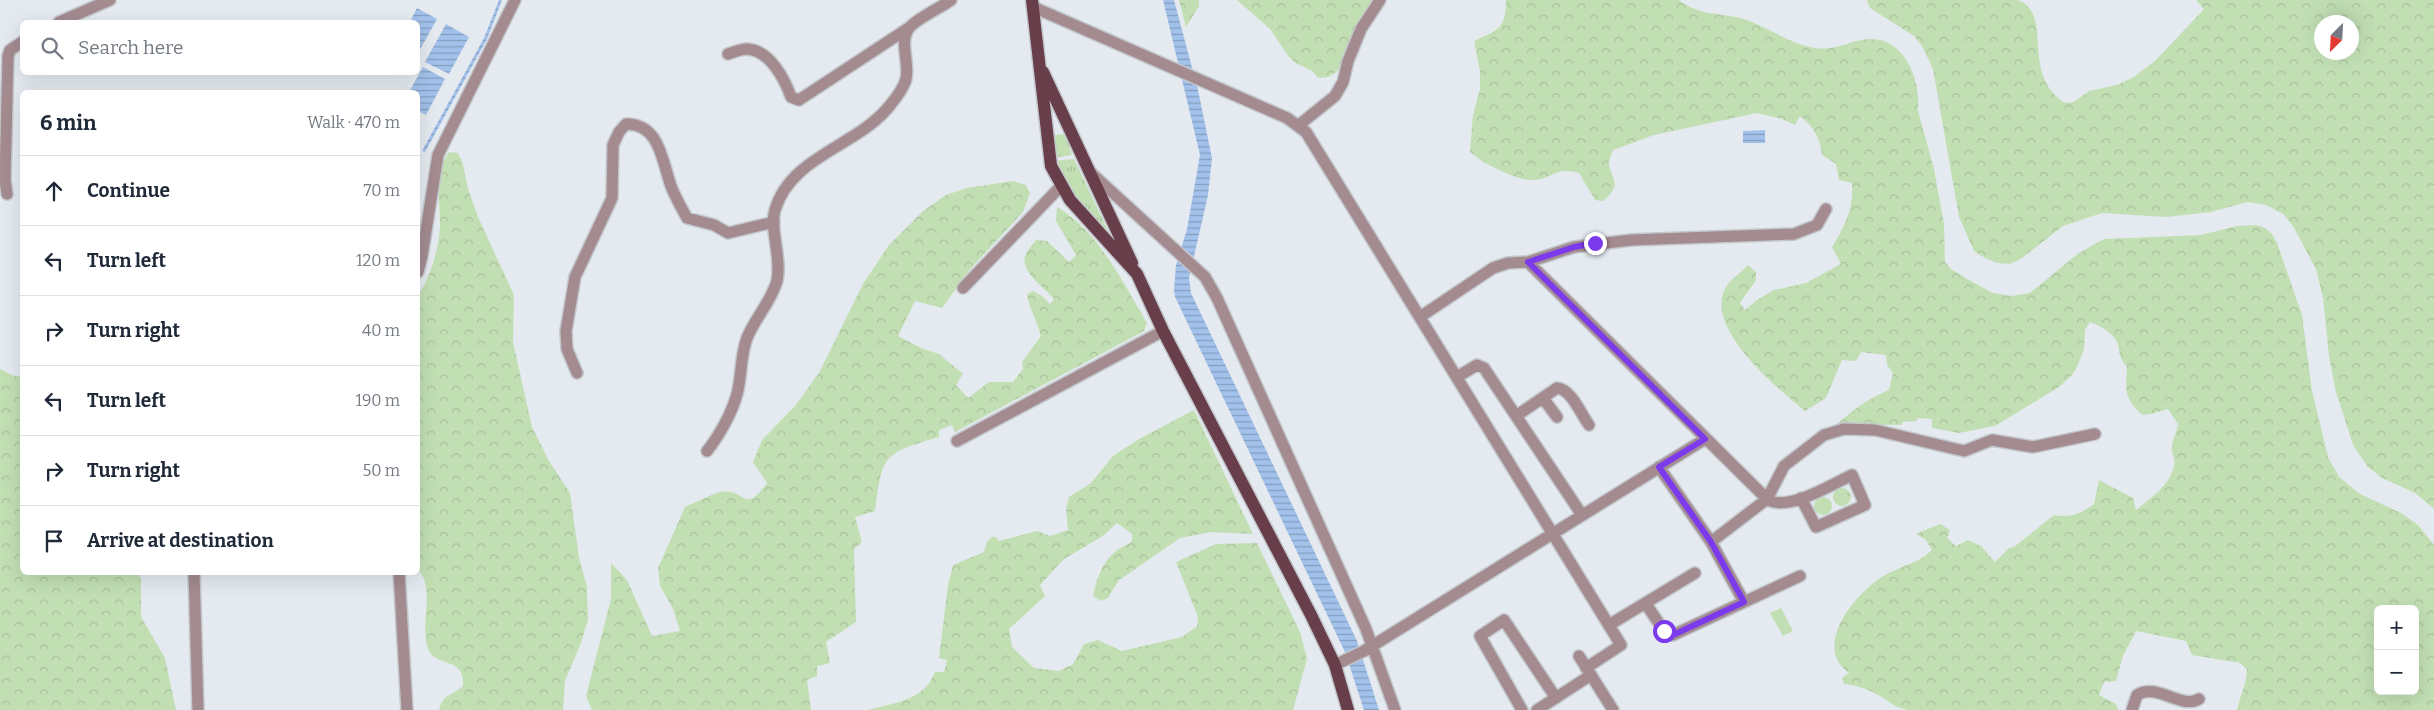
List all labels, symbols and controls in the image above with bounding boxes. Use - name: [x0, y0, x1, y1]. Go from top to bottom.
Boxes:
- north arrow: [2314, 15, 2359, 60]
- search box: [20, 20, 420, 75]
- icon: search: [38, 34, 66, 62]
- text: Search here: [78, 36, 183, 59]
- text: 6 min: [40, 110, 96, 136]
- text: Walk · 470 m: [307, 113, 400, 132]
- icon: ahead: [40, 177, 68, 205]
- text: Continue: [87, 179, 170, 202]
- text: 70 m: [364, 181, 400, 200]
- route end: [1584, 232, 1607, 255]
- icon: left: [40, 247, 68, 275]
- text: Turn left: [87, 249, 166, 272]
- text: 120 m: [356, 251, 400, 270]
- icon: right: [40, 317, 68, 345]
- text: Turn right: [87, 319, 180, 342]
- text: 40 m: [362, 321, 400, 340]
- icon: left: [40, 387, 68, 415]
- text: Turn left: [87, 389, 166, 412]
- text: 190 m: [355, 391, 400, 410]
- icon: right: [40, 457, 68, 485]
- text: Turn right: [87, 459, 180, 482]
- text: 50 m: [363, 461, 400, 480]
- icon: arrive: [40, 527, 68, 555]
- text: Arrive at destination: [87, 529, 274, 552]
- map controls: [2374, 605, 2419, 695]
- button: +: [2374, 605, 2419, 650]
- route start: [1653, 620, 1676, 643]
- button: −: [2374, 650, 2419, 695]

